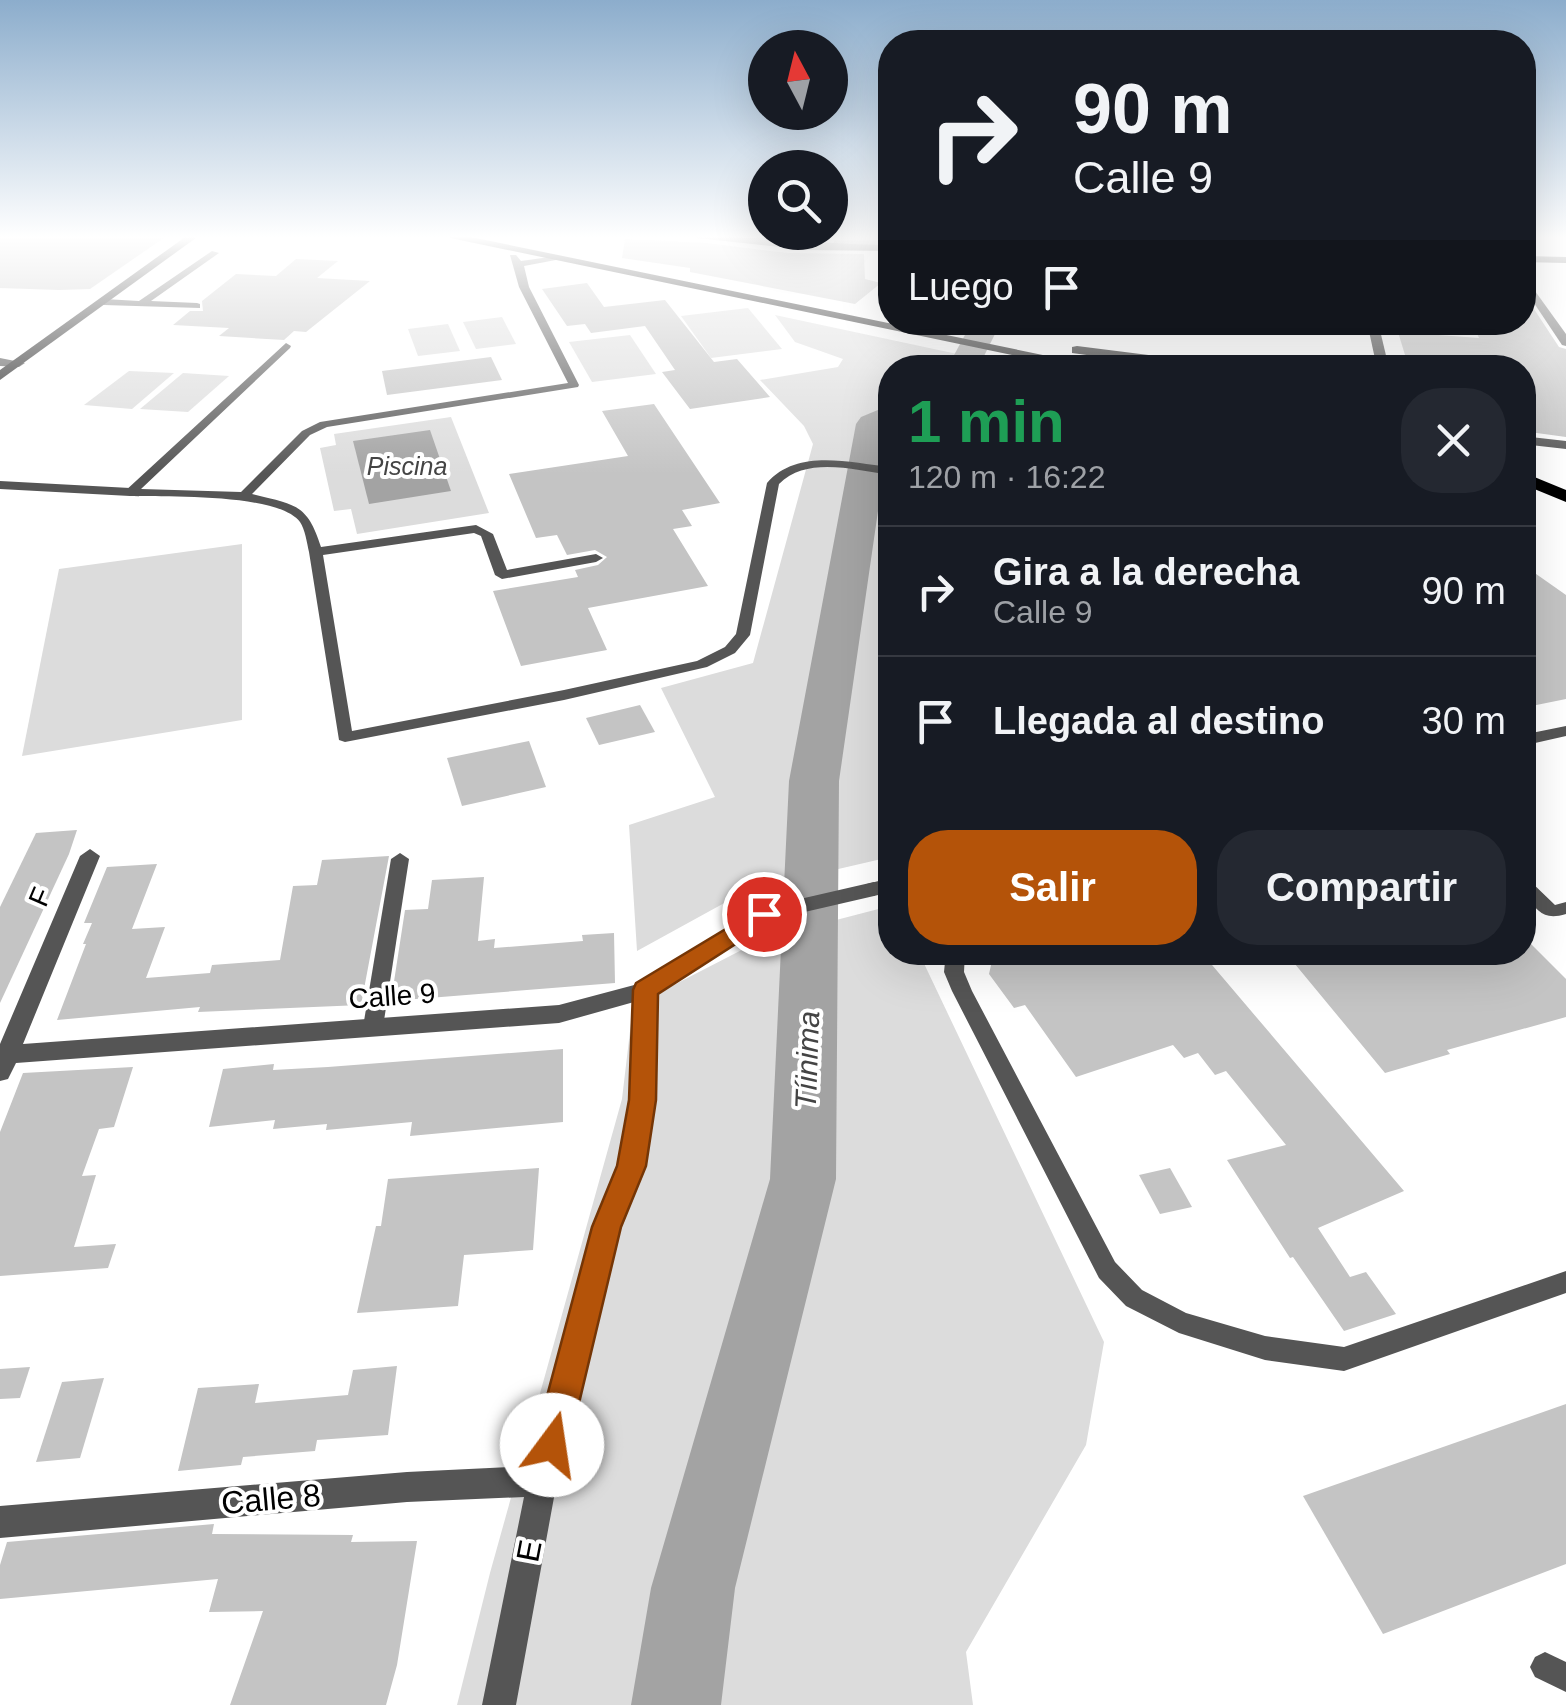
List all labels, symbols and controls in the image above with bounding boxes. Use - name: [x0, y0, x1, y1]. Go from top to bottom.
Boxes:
- north arrow: [748, 30, 848, 130]
- map controls: [748, 30, 848, 250]
- icon: right: [908, 70, 1038, 200]
- text: 90 m: [1073, 70, 1233, 148]
- button: search: [748, 150, 848, 250]
- text: Calle 9: [1073, 152, 1213, 203]
- icon: arrive: [1034, 260, 1089, 315]
- text: Luego: [908, 266, 1014, 308]
- text: 1 min: [908, 388, 1065, 455]
- button: close: [1401, 388, 1506, 493]
- water label: Piscina: [367, 452, 447, 480]
- text: 120 m · 16:22: [908, 459, 1105, 495]
- text: Gira a la derecha: [993, 551, 1299, 593]
- icon: right: [908, 564, 963, 619]
- text: 90 m: [1422, 570, 1506, 612]
- text: Calle 9: [993, 594, 1093, 630]
- icon: arrive: [908, 694, 963, 749]
- text: Llegada al destino: [993, 700, 1325, 742]
- text: 30 m: [1422, 700, 1506, 742]
- button: Salir: [908, 830, 1197, 945]
- button: Compartir: [1217, 830, 1506, 945]
- pin: [722, 872, 807, 957]
- street label: F: [22, 883, 58, 911]
- icon: arrive: [737, 887, 792, 942]
- street label: Calle 9: [347, 977, 437, 1015]
- water label: Tíinima: [789, 1010, 825, 1110]
- position arrow: [500, 1393, 604, 1497]
- street label: Calle 8: [220, 1477, 322, 1521]
- street label: E: [509, 1537, 549, 1565]

